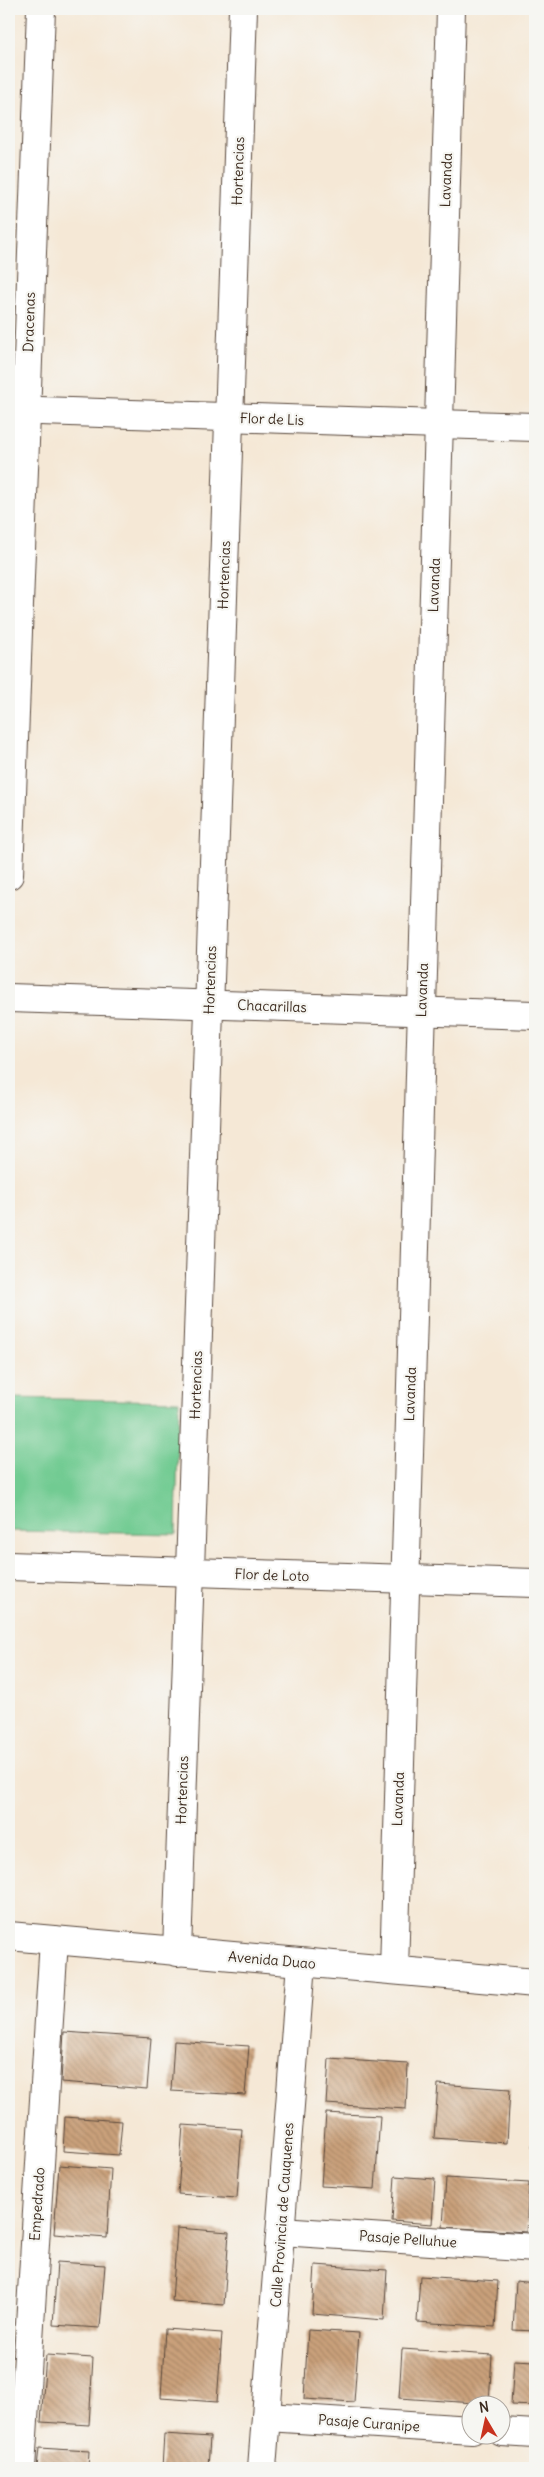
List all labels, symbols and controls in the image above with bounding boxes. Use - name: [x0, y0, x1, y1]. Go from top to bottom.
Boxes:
- street label: Hortencias: [228, 136, 248, 206]
- street label: Lavanda: [436, 152, 456, 208]
- street label: Dracenas: [19, 292, 39, 352]
- street label: Flor de Lis: [240, 409, 304, 429]
- street label: Hortencias: [214, 540, 234, 610]
- street label: Lavanda: [424, 557, 444, 613]
- street label: Hortencias: [200, 945, 220, 1015]
- street label: Lavanda: [412, 962, 432, 1018]
- street label: Chacarillas: [237, 996, 307, 1016]
- street label: Hortencias: [186, 1350, 206, 1420]
- street label: Lavanda: [400, 1366, 420, 1422]
- street label: Flor de Loto: [234, 1565, 310, 1585]
- street label: Hortencias: [172, 1755, 192, 1825]
- street label: Lavanda: [388, 1771, 408, 1827]
- street label: Avenida Duao: [227, 1947, 317, 1973]
- street label: Calle Provincia de Cauquenes: [267, 2122, 297, 2308]
- street label: Empedrado: [25, 2166, 49, 2241]
- street label: Pasaje Pelluhue: [358, 2227, 458, 2251]
- north arrow: [462, 2394, 512, 2444]
- text: N: [478, 2398, 490, 2417]
- street label: Pasaje Curanipe: [318, 2410, 420, 2436]

